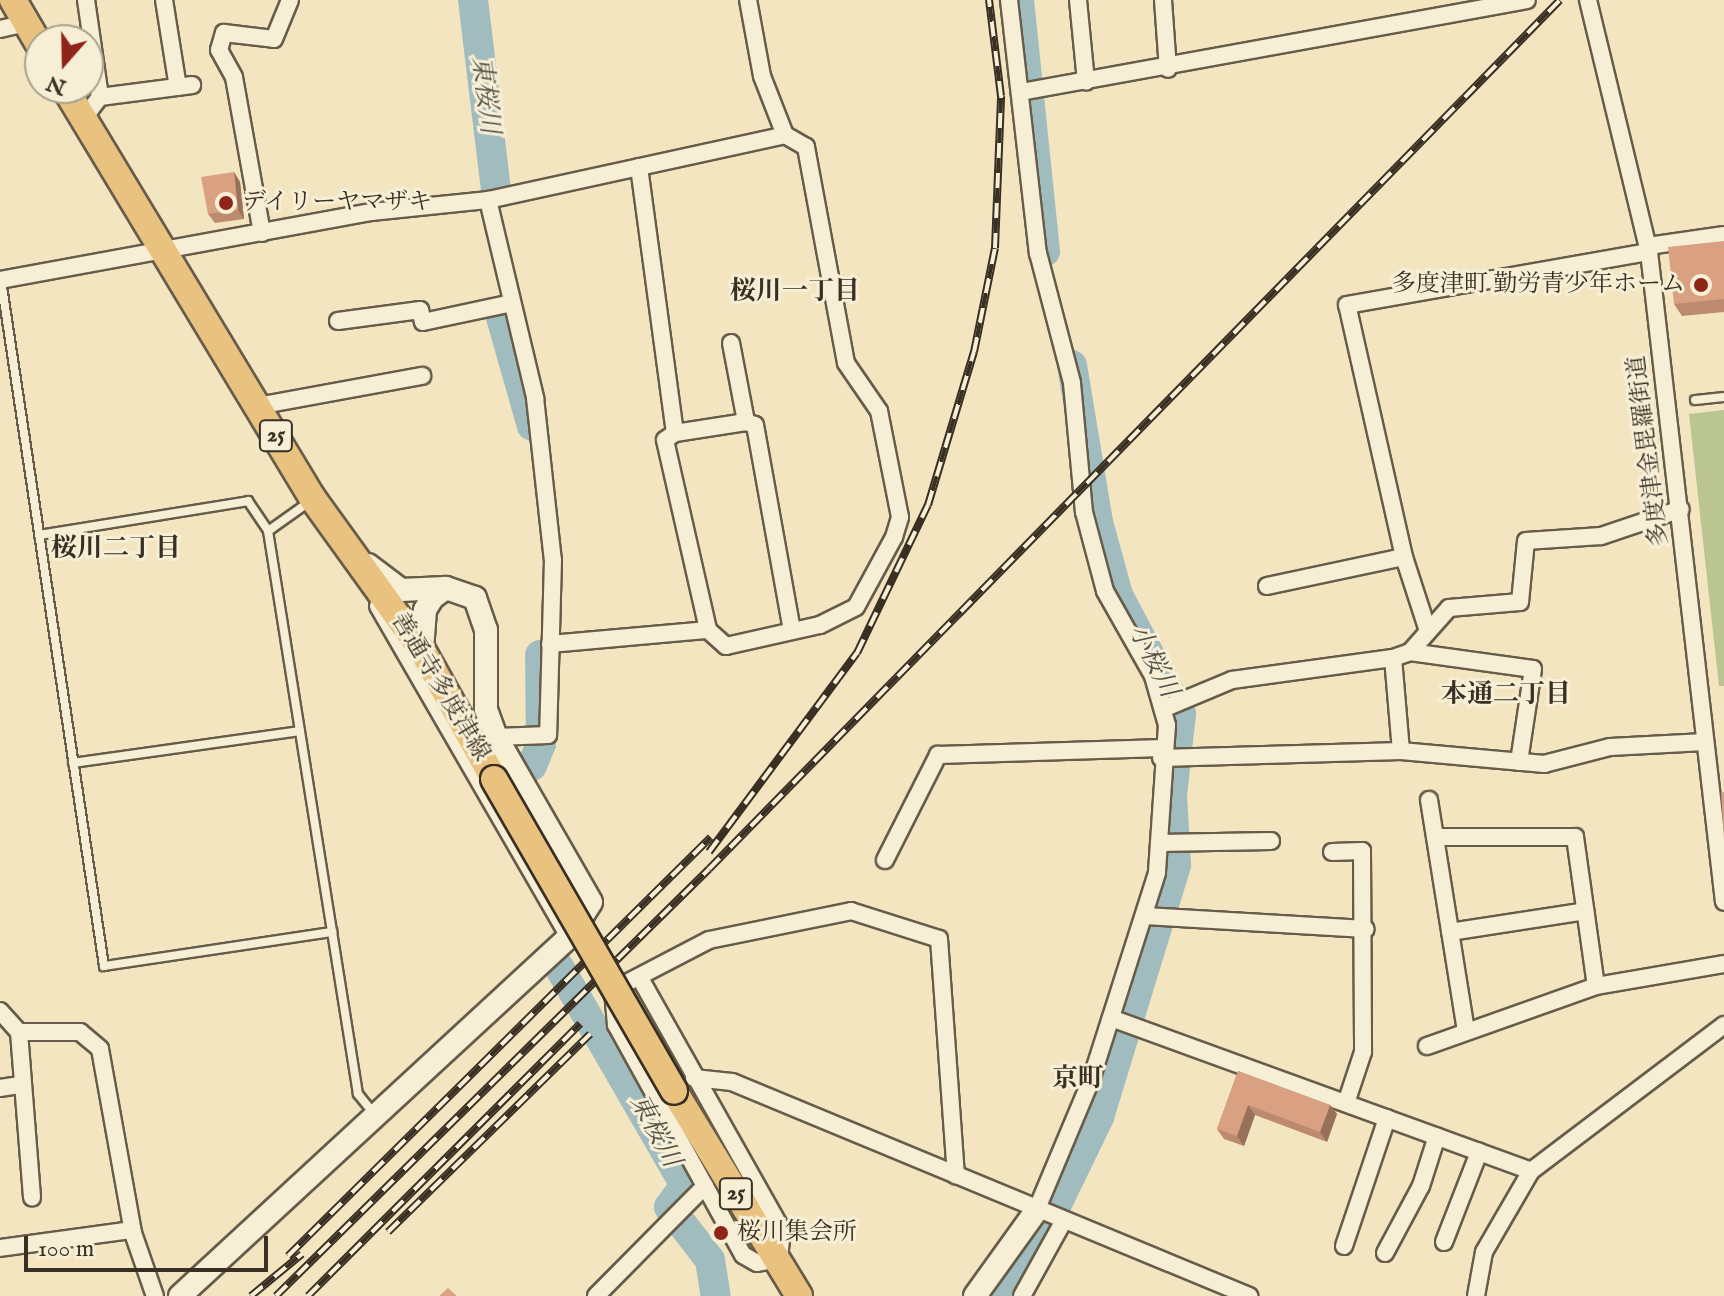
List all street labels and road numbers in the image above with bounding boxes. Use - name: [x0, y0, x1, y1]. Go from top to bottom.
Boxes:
- street label: 多度津金毘羅街道: [1623, 354, 1675, 548]
- road number: 25: [258, 418, 294, 454]
- street label: 善通寺多度津線: [384, 608, 496, 766]
- road number: 25: [718, 1176, 754, 1212]

